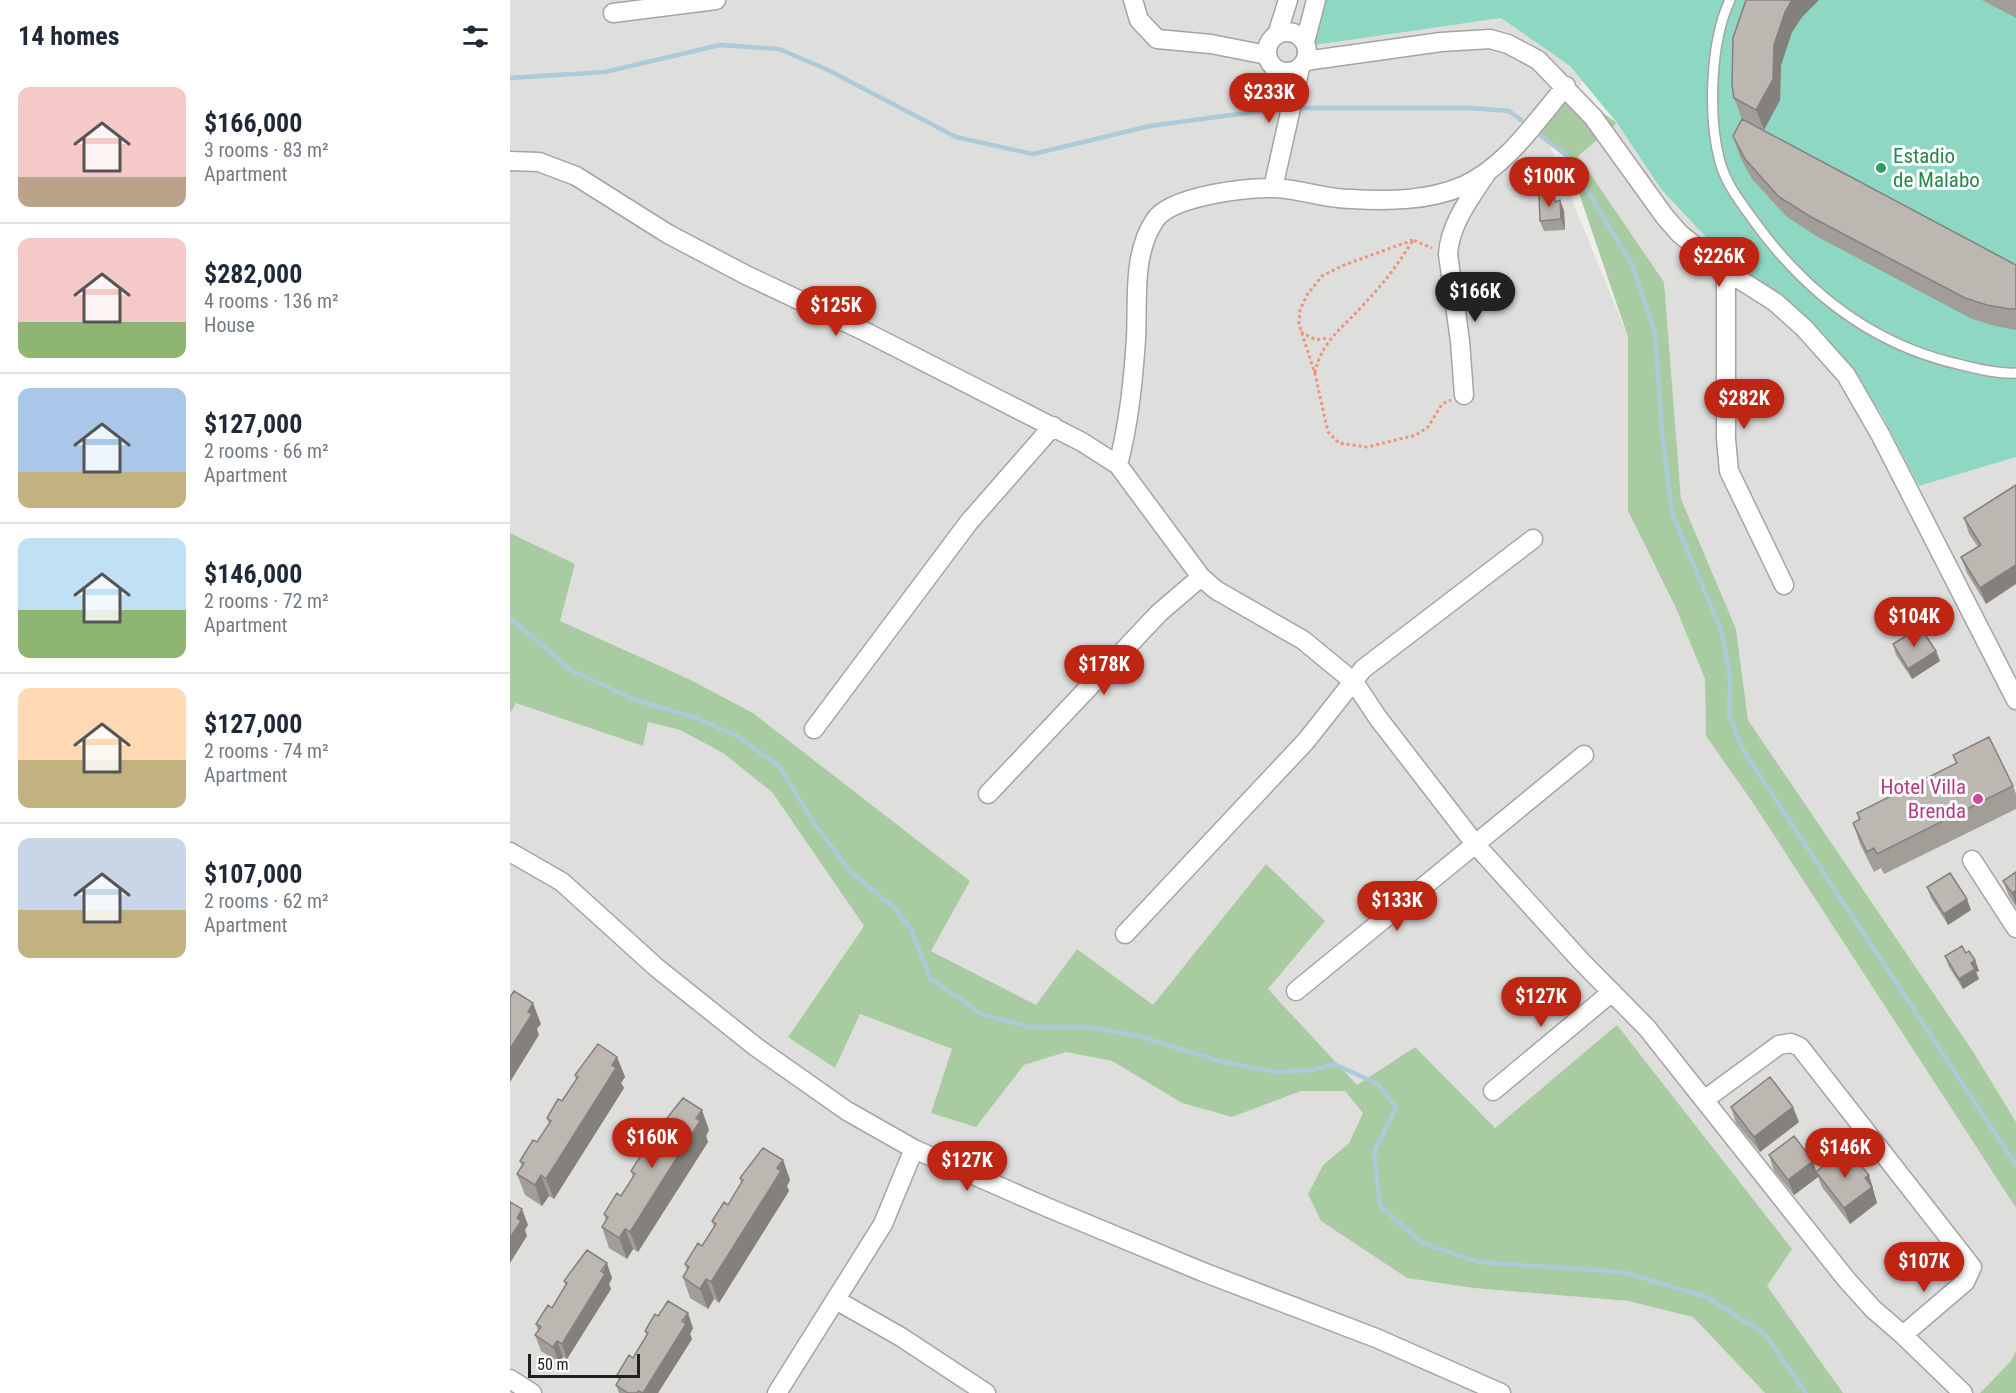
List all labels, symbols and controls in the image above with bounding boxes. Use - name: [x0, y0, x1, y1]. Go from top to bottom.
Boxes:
- icon: filters: [459, 20, 492, 53]
- text: 14 homes: [18, 21, 120, 51]
- pin: $233K: [1227, 73, 1311, 124]
- text: $233K: [1243, 80, 1295, 104]
- text: $166,000: [204, 108, 302, 138]
- icon: home: [66, 111, 138, 183]
- text: 3 rooms · 83 m²: [204, 138, 329, 162]
- place label: Estadio de Malabo: [1893, 144, 1980, 192]
- pin: $100K: [1507, 157, 1591, 208]
- marker: Estadio de Malabo: [1874, 161, 1888, 175]
- text: Apartment: [204, 162, 288, 186]
- text: $100K: [1523, 164, 1575, 188]
- pin: $226K: [1677, 237, 1761, 288]
- text: $226K: [1693, 244, 1745, 268]
- text: $282,000: [204, 259, 302, 289]
- icon: home: [66, 262, 138, 334]
- pin: $166K: [1433, 272, 1517, 323]
- text: $166K: [1449, 279, 1501, 303]
- pin: $125K: [794, 286, 878, 337]
- text: 4 rooms · 136 m²: [204, 289, 339, 313]
- text: $125K: [810, 293, 862, 317]
- text: House: [204, 313, 255, 337]
- pin: $282K: [1702, 379, 1786, 430]
- text: $282K: [1718, 386, 1770, 410]
- text: $127,000: [204, 409, 302, 439]
- icon: home: [66, 412, 138, 484]
- text: 2 rooms · 66 m²: [204, 439, 329, 463]
- text: Apartment: [204, 463, 288, 487]
- text: $146,000: [204, 559, 302, 589]
- icon: home: [66, 562, 138, 634]
- text: 2 rooms · 72 m²: [204, 589, 329, 613]
- pin: $104K: [1872, 597, 1956, 648]
- text: $104K: [1888, 604, 1940, 628]
- text: Apartment: [204, 613, 288, 637]
- pin: $178K: [1062, 645, 1146, 696]
- text: $178K: [1078, 652, 1130, 676]
- text: $127,000: [204, 709, 302, 739]
- icon: home: [66, 712, 138, 784]
- text: 2 rooms · 74 m²: [204, 739, 329, 763]
- text: Apartment: [204, 763, 288, 787]
- place label: Hotel Villa Brenda: [1880, 775, 1966, 823]
- marker: Hotel Villa Brenda: [1971, 792, 1985, 806]
- text: $107,000: [204, 859, 302, 889]
- icon: home: [66, 862, 138, 934]
- pin: $133K: [1355, 881, 1439, 932]
- text: $133K: [1371, 888, 1423, 912]
- text: 2 rooms · 62 m²: [204, 889, 329, 913]
- text: Apartment: [204, 913, 288, 937]
- pin: $127K: [1499, 977, 1583, 1028]
- text: $127K: [1515, 984, 1567, 1008]
- pin: $160K: [610, 1118, 694, 1169]
- text: $160K: [626, 1125, 678, 1149]
- pin: $146K: [1803, 1128, 1887, 1179]
- text: $146K: [1819, 1135, 1871, 1159]
- pin: $127K: [925, 1141, 1009, 1192]
- text: $127K: [941, 1148, 993, 1172]
- pin: $107K: [1882, 1242, 1966, 1293]
- text: $107K: [1898, 1249, 1950, 1273]
- scale bar: [528, 1351, 640, 1378]
- text: 50 m: [537, 1355, 569, 1374]

